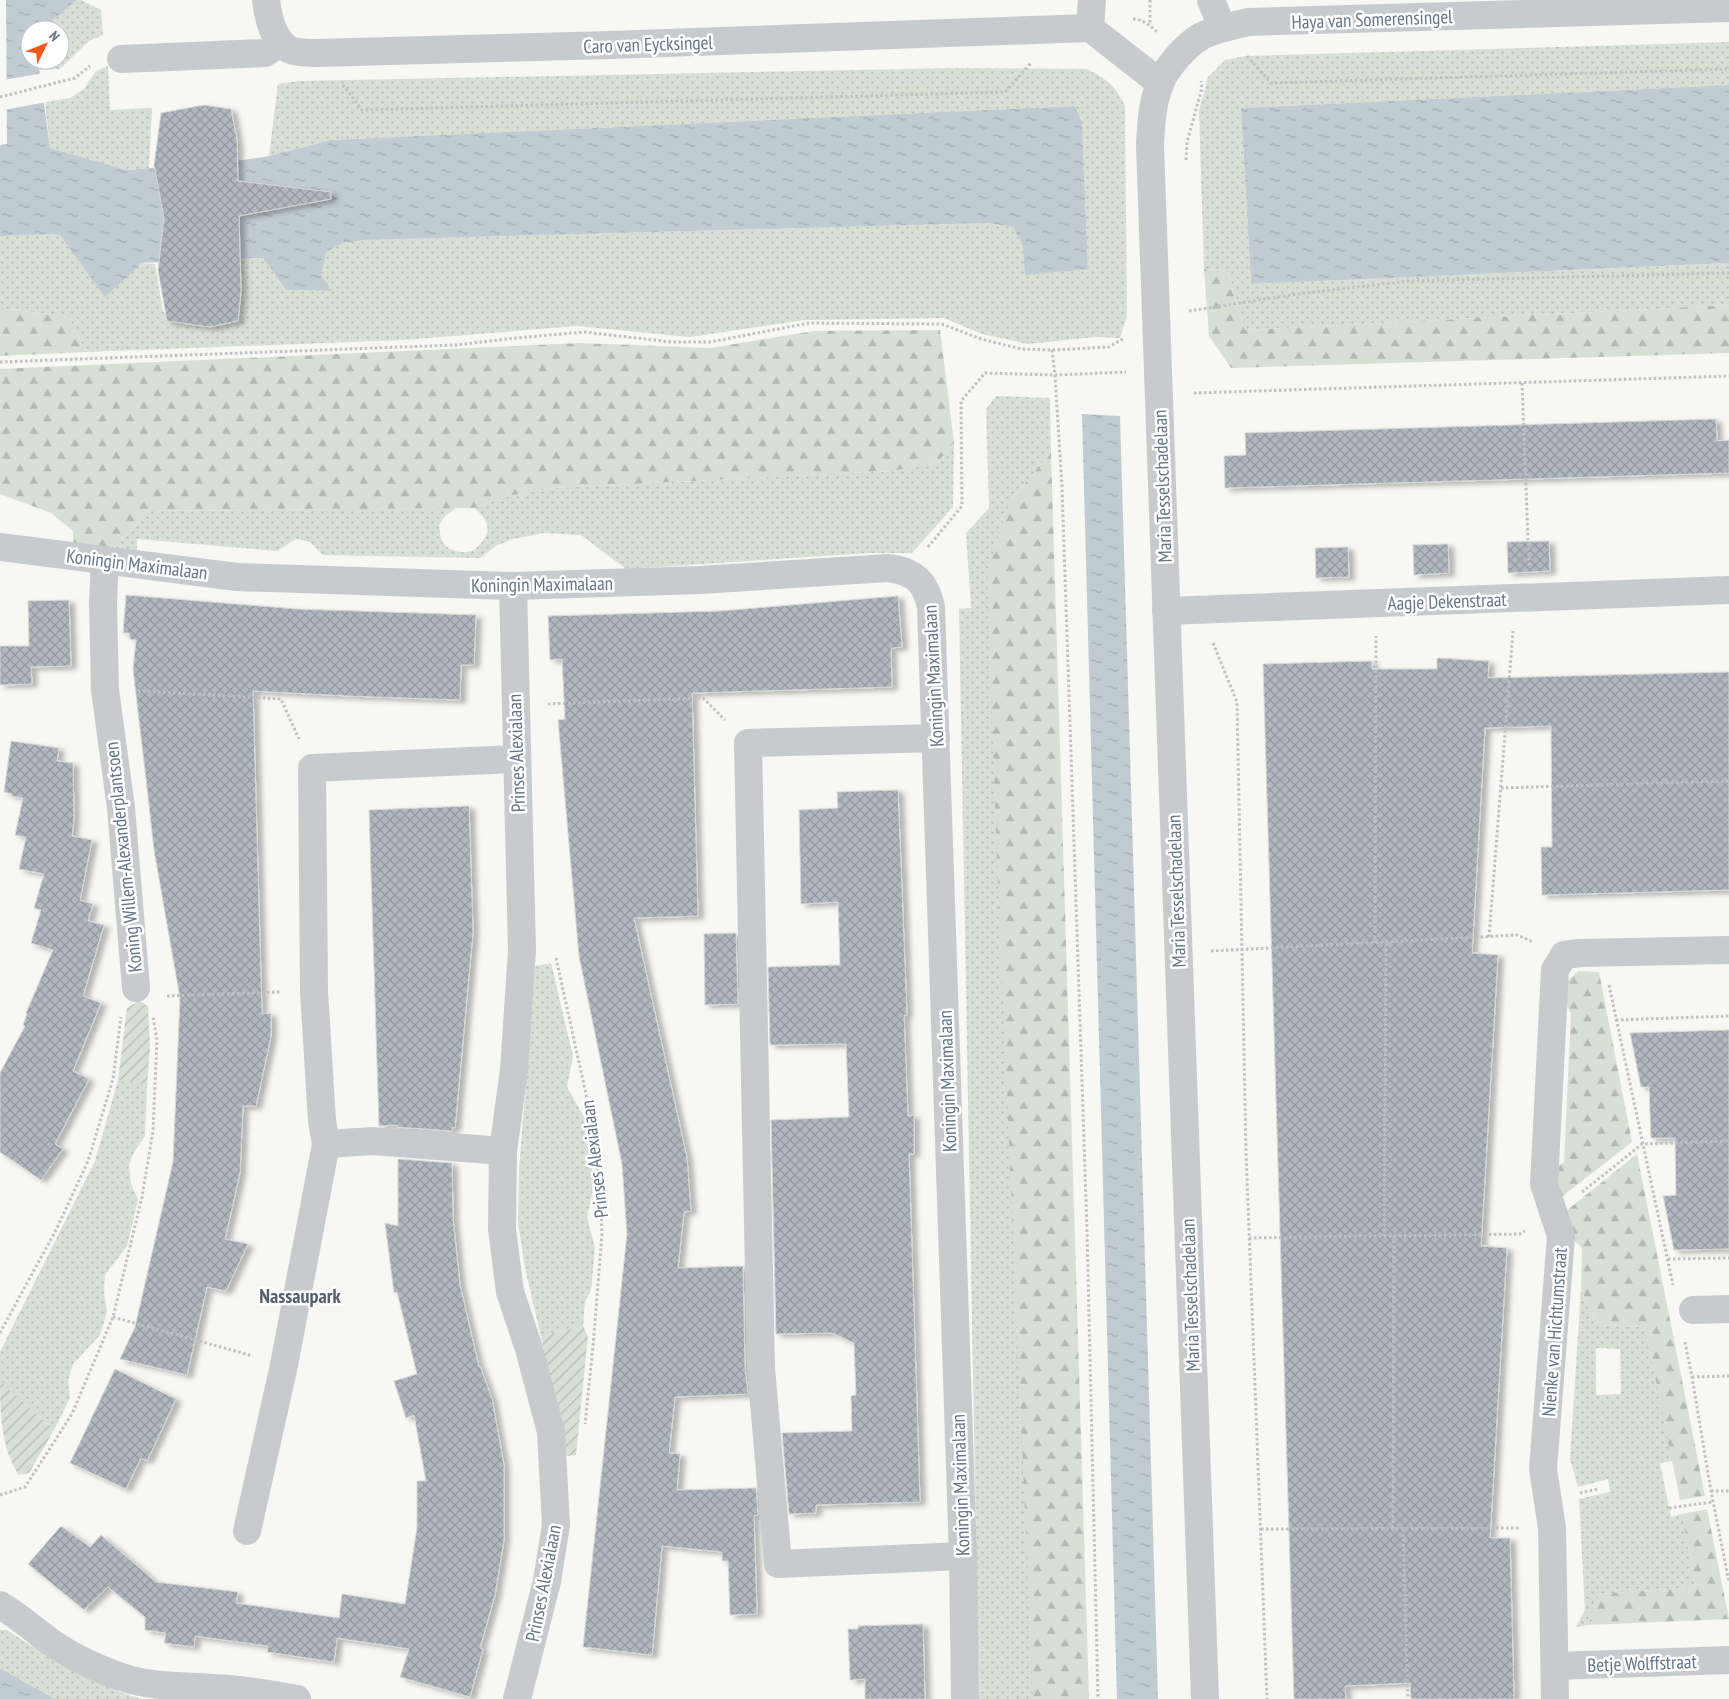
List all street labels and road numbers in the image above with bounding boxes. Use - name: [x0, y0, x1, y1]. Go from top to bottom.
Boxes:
- street label: Haya van Somerensingel: [1291, 4, 1454, 34]
- street label: Caro van Eycksingel: [583, 30, 714, 58]
- street label: Maria Tesselschadelaan: [1147, 409, 1177, 563]
- street label: Koningin Maximalaan: [65, 543, 209, 585]
- street label: Koningin Maximalaan: [471, 571, 613, 597]
- street label: Aagje Dekenstraat: [1387, 587, 1508, 615]
- street label: Koningin Maximalaan: [917, 605, 949, 747]
- street label: Prinses Alexialaan: [502, 693, 530, 813]
- street label: Koning Willem-Alexanderplantsoen: [99, 741, 147, 973]
- street label: Maria Tesselschadelaan: [1161, 814, 1191, 968]
- street label: Koningin Maximalaan: [933, 1010, 961, 1152]
- street label: Prinses Alexialaan: [575, 1099, 613, 1219]
- street label: Maria Tesselschadelaan: [1175, 1218, 1205, 1372]
- street label: Nienke van Hichtumstraat: [1536, 1246, 1572, 1417]
- street label: Koningin Maximalaan: [946, 1414, 974, 1556]
- street label: Prinses Alexialaan: [520, 1523, 566, 1643]
- street label: Betje Wolffstraat: [1587, 1649, 1698, 1677]

